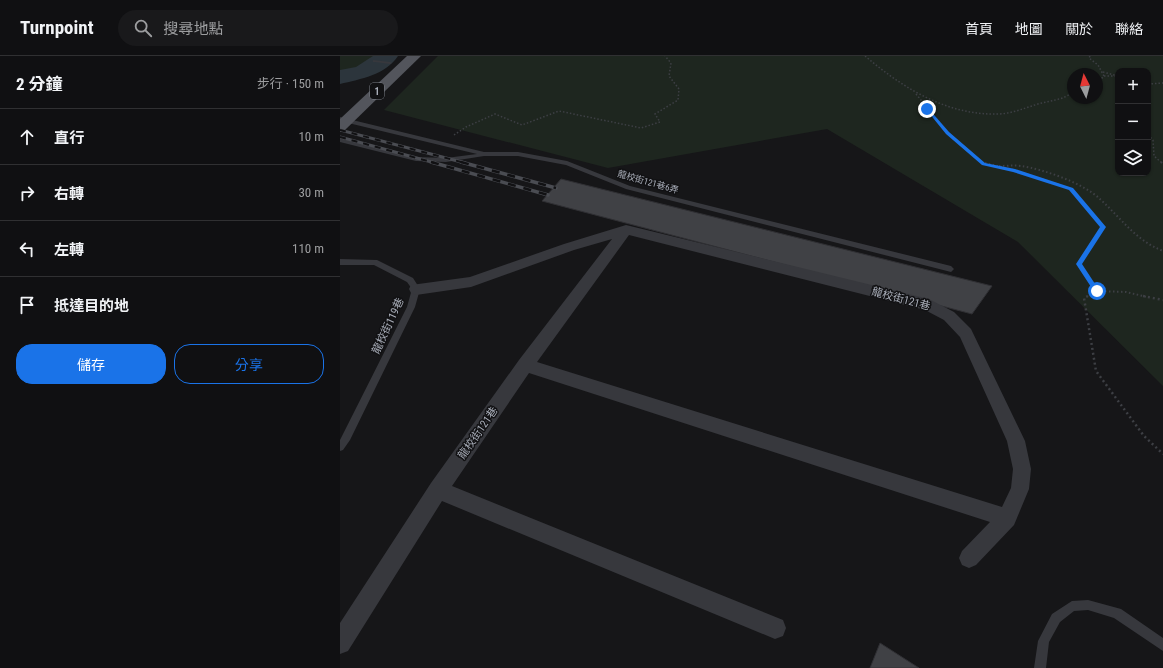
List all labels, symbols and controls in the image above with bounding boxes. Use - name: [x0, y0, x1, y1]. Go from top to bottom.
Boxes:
- search box: [118, 10, 398, 46]
- text: Turnpoint: [20, 16, 94, 39]
- icon: search: [132, 17, 154, 39]
- text: 搜尋地點: [164, 20, 224, 38]
- text: 首頁: [965, 21, 993, 37]
- text: 地圖: [1015, 21, 1043, 37]
- text: 關於: [1065, 21, 1093, 37]
- text: 聯絡: [1115, 21, 1143, 37]
- north arrow: [1067, 68, 1103, 104]
- map controls: [1115, 68, 1151, 176]
- button: +: [1115, 68, 1151, 104]
- text: 2 分鐘: [16, 74, 63, 94]
- text: 步行 · 150 m: [257, 76, 324, 91]
- road number: 1: [370, 83, 384, 99]
- route end: [918, 100, 936, 118]
- button: −: [1115, 104, 1151, 140]
- icon: ahead: [16, 126, 38, 148]
- text: 直行: [54, 129, 84, 147]
- text: 10 m: [298, 129, 324, 144]
- button: layers: [1115, 140, 1151, 176]
- street label: 龍校街121巷6弄: [616, 168, 680, 195]
- icon: right: [16, 182, 38, 204]
- text: 右轉: [54, 185, 84, 203]
- text: 30 m: [298, 185, 324, 200]
- icon: left: [16, 238, 38, 260]
- text: 左轉: [54, 241, 84, 259]
- text: 110 m: [292, 241, 324, 256]
- route start: [1088, 282, 1106, 300]
- street label: 龍校街121巷: [870, 285, 932, 313]
- icon: arrive: [16, 294, 38, 316]
- street label: 龍校街119巷: [369, 296, 407, 356]
- text: 抵達目的地: [54, 297, 129, 315]
- button: 儲存: [16, 344, 166, 384]
- button: 分享: [174, 344, 324, 384]
- street label: 龍校街121巷: [455, 405, 501, 461]

